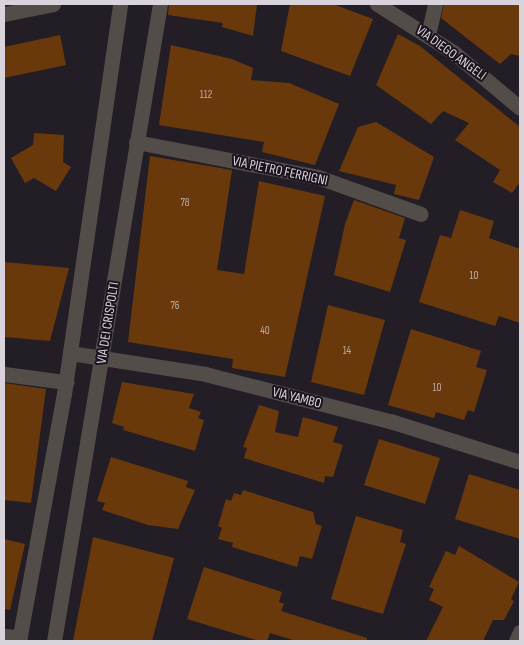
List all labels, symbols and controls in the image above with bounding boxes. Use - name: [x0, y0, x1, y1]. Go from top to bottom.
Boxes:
- street label: VIA DIEGO ANGELI: [413, 22, 489, 84]
- house number: 112: [200, 88, 212, 102]
- street label: VIA PIETRO FERRIGNI: [231, 153, 329, 189]
- house number: 78: [180, 196, 190, 210]
- house number: 10: [470, 269, 478, 283]
- street label: VIA DEI CRISPOLTI: [93, 281, 123, 365]
- house number: 76: [170, 299, 180, 313]
- house number: 40: [260, 324, 270, 338]
- house number: 14: [343, 344, 351, 358]
- house number: 10: [433, 381, 441, 395]
- street label: VIA YAMBO: [271, 384, 323, 412]

